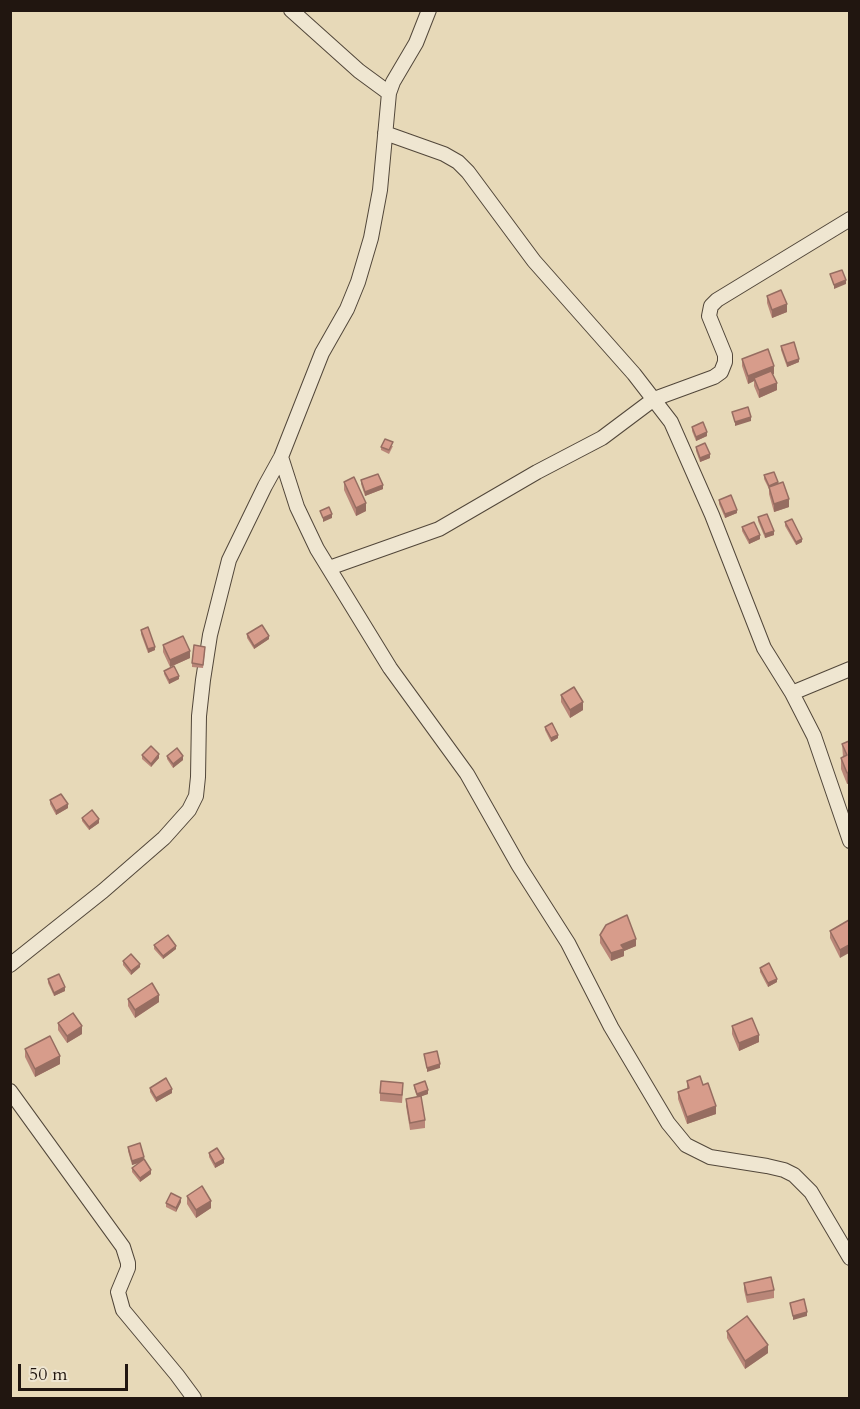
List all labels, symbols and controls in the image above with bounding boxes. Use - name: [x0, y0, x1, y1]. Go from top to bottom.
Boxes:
- scale bar: [21, 1352, 130, 1390]
- text: 50 m: [29, 1362, 68, 1387]

